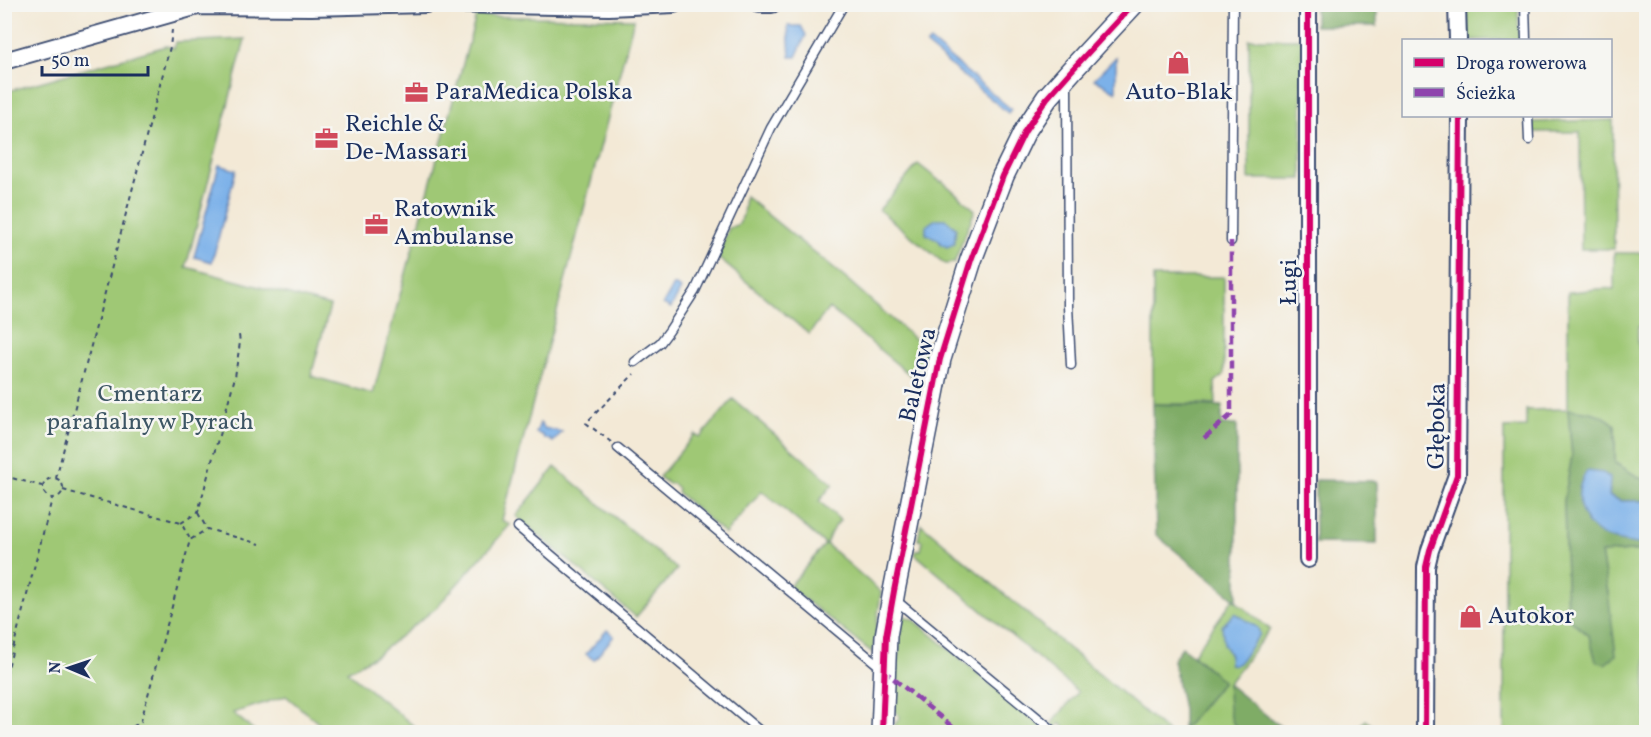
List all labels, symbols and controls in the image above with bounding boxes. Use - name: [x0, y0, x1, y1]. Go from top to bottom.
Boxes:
- scale bar: [42, 39, 148, 77]
- legend: [1402, 39, 1612, 117]
- text: 50 m: [51, 49, 90, 74]
- shop icon: Auto-Blak: [1166, 50, 1192, 76]
- text: Droga rowerowa: [1456, 52, 1587, 77]
- place label: ParaMedica Polska: [435, 76, 633, 110]
- place label: Auto-Blak: [1125, 76, 1233, 110]
- office icon: ParaMedica Polska: [404, 80, 430, 106]
- text: Ścieżka: [1456, 82, 1516, 107]
- place label: Reichle & De-Massari: [345, 108, 468, 170]
- office icon: Reichle & De-Massari: [314, 126, 340, 152]
- place label: Ratownik Ambulanse: [394, 193, 514, 255]
- office icon: Ratownik Ambulanse: [363, 211, 389, 237]
- street label: Ługi: [1273, 259, 1307, 305]
- street label: Baletowa: [892, 324, 946, 426]
- park label: Cmentarz parafialny w Pyrach: [46, 378, 254, 440]
- street label: Głęboka: [1420, 382, 1456, 470]
- place label: Autokor: [1488, 600, 1574, 634]
- shop icon: Autokor: [1457, 604, 1483, 630]
- north arrow: [39, 638, 99, 698]
- text: N: [45, 661, 67, 674]

